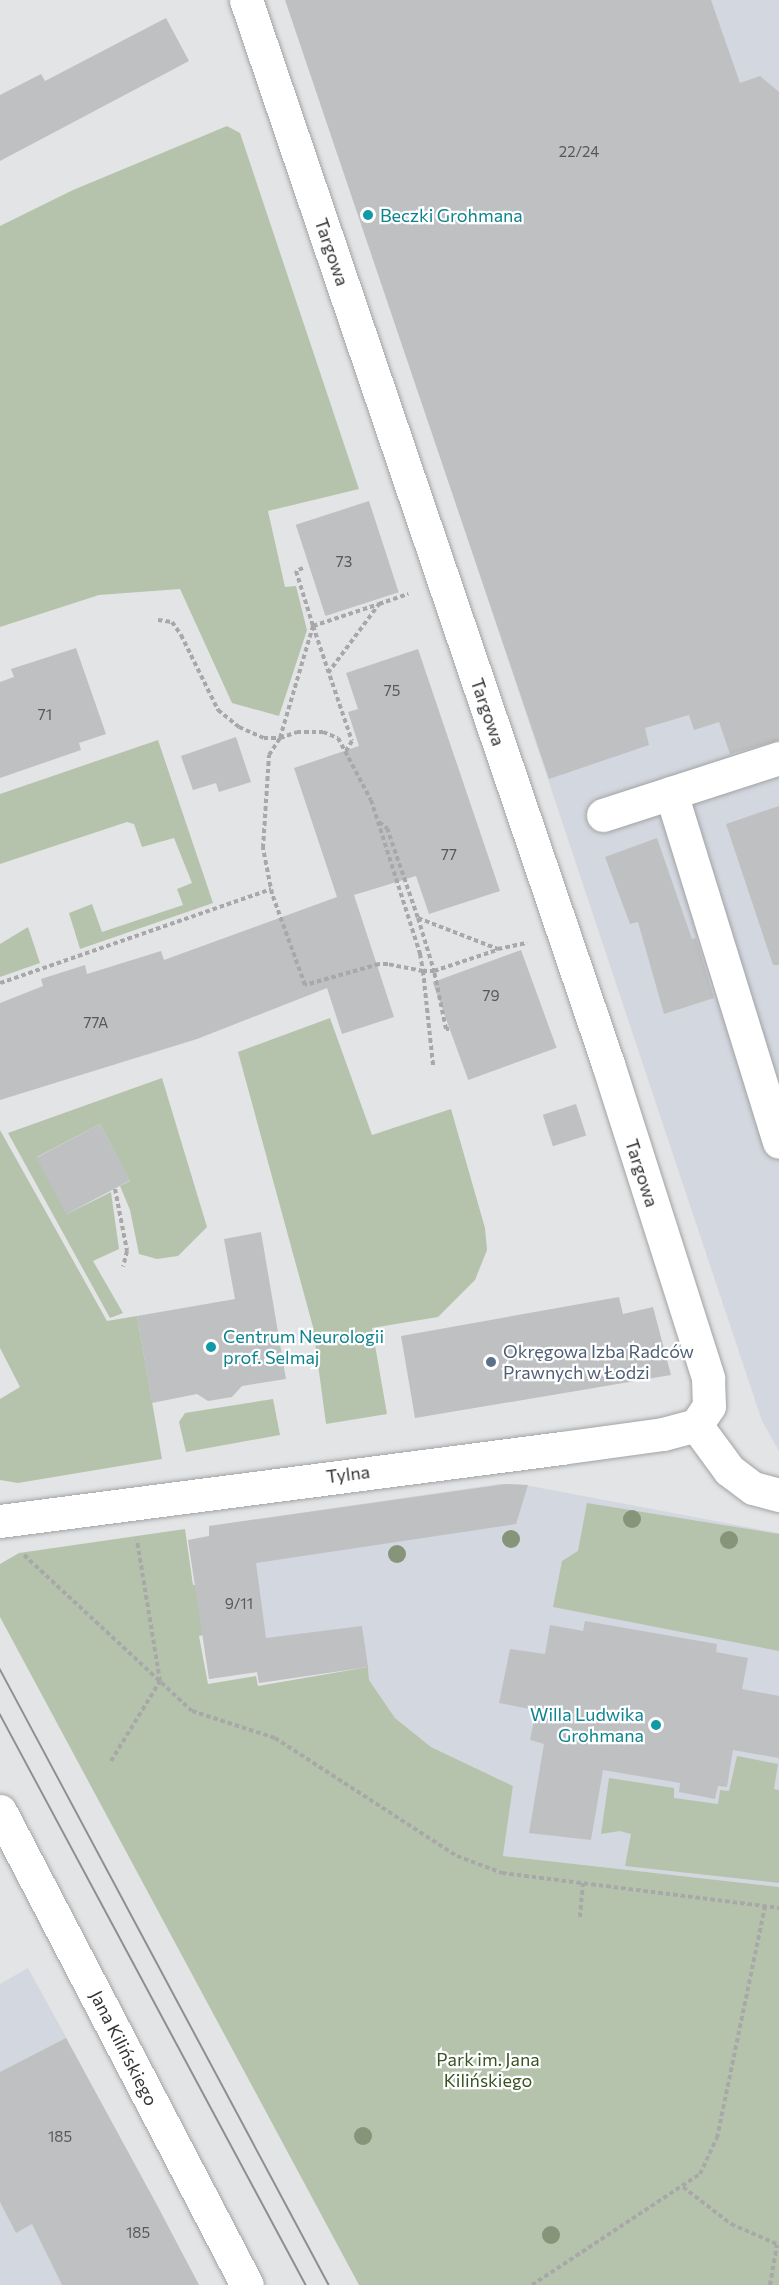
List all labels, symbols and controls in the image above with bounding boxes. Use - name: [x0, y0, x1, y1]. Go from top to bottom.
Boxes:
- house number: 22/24: [559, 143, 599, 161]
- place label: Beczki Grohmana: [380, 204, 523, 226]
- marker: Beczki Grohmana: [361, 208, 375, 222]
- street label: Targowa: [310, 215, 354, 289]
- house number: 73: [336, 553, 352, 571]
- street label: Targowa: [466, 675, 510, 749]
- house number: 75: [384, 682, 400, 700]
- house number: 71: [38, 706, 52, 724]
- house number: 77: [441, 846, 457, 864]
- house number: 79: [483, 987, 499, 1005]
- house number: 77A: [84, 1014, 108, 1032]
- street label: Targowa: [621, 1136, 663, 1210]
- place label: Centrum Neurologii prof. Selmaj: [223, 1326, 384, 1368]
- marker: Centrum Neurologii prof. Selmaj: [204, 1340, 218, 1354]
- place label: Okręgowa Izba Radców Prawnych w Łodzi: [503, 1341, 694, 1384]
- marker: Okręgowa Izba Radców Prawnych w Łodzi: [484, 1355, 498, 1369]
- street label: Tylna: [325, 1461, 371, 1487]
- house number: 9/11: [225, 1595, 253, 1613]
- place label: Willa Ludwika Grohmana: [530, 1704, 644, 1746]
- marker: Willa Ludwika Grohmana: [649, 1718, 663, 1732]
- street label: Jana Kilińskiego: [86, 1987, 162, 2109]
- park label: Park im. Jana Kilińskiego: [436, 2049, 540, 2092]
- house number: 185: [48, 2128, 72, 2146]
- house number: 185: [126, 2224, 150, 2242]

